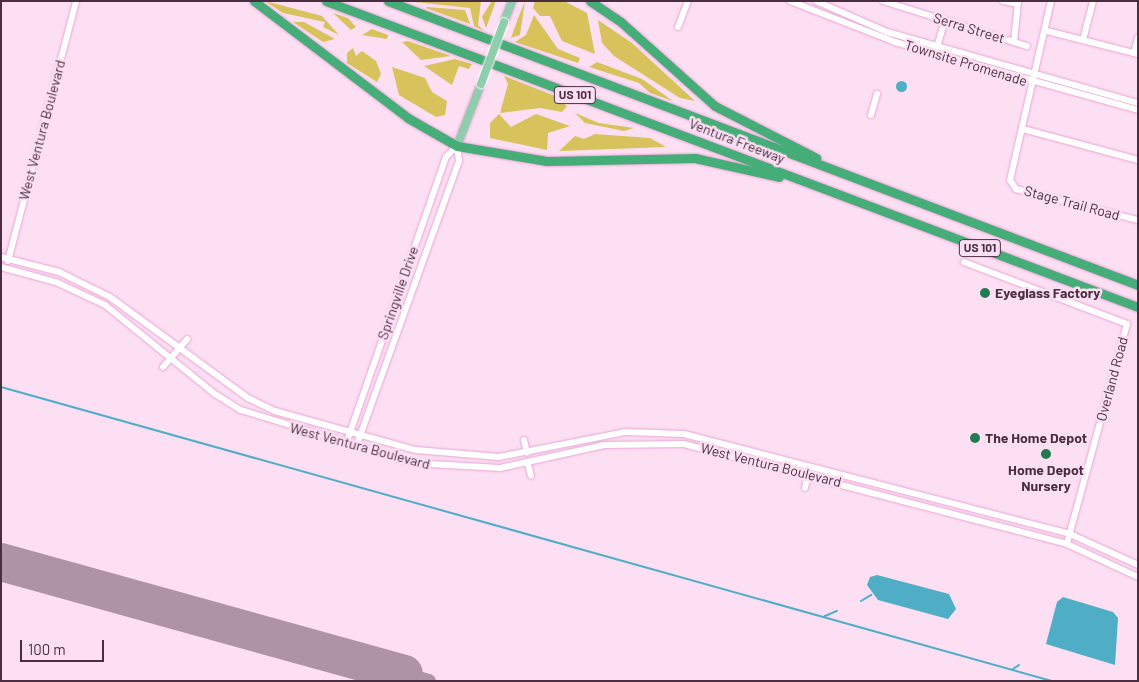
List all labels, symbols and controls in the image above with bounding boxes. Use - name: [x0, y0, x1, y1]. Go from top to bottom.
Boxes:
- street label: Serra Street: [931, 9, 1007, 47]
- street label: Townsite Promenade: [903, 36, 1029, 90]
- street label: West Ventura Boulevard: [15, 58, 69, 202]
- road number: US 101: [554, 86, 596, 104]
- street label: Ventura Freeway: [687, 115, 787, 167]
- street label: Stage Trail Road: [1022, 182, 1122, 224]
- road number: US 101: [959, 238, 1001, 258]
- street label: Springville Drive: [374, 244, 422, 342]
- place label: Eyeglass Factory: [995, 285, 1100, 301]
- marker: Eyeglass Factory: [979, 287, 991, 299]
- street label: Overland Road: [1093, 335, 1131, 423]
- street label: West Ventura Boulevard: [288, 419, 432, 473]
- place label: The Home Depot: [985, 430, 1087, 446]
- marker: The Home Depot: [969, 432, 981, 444]
- street label: West Ventura Boulevard: [699, 439, 843, 491]
- marker: Home Depot Nursery: [1040, 448, 1052, 460]
- place label: Home Depot Nursery: [1008, 462, 1084, 494]
- scale bar: [22, 630, 106, 662]
- text: 100 m: [28, 640, 66, 658]

